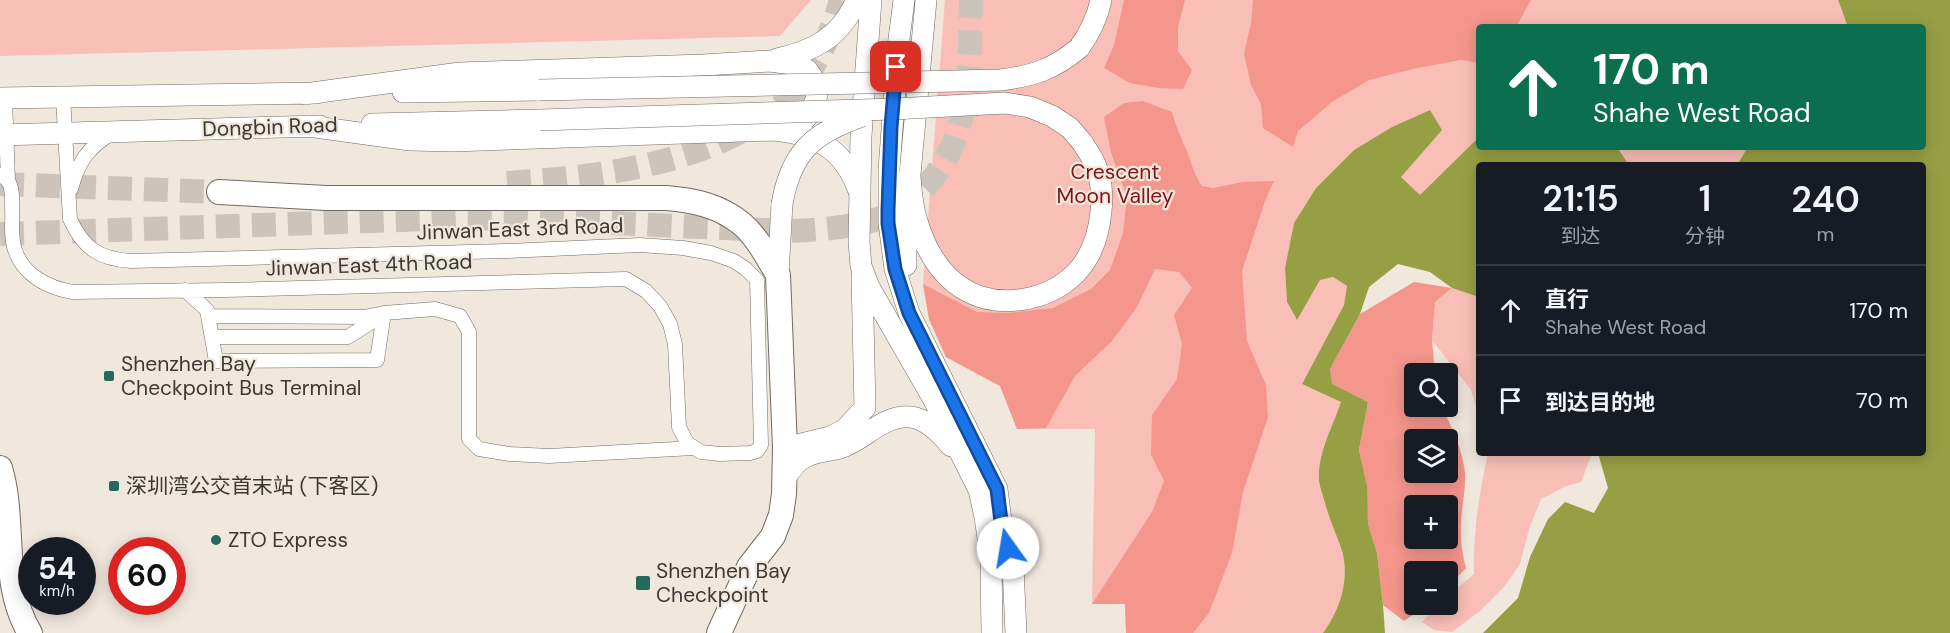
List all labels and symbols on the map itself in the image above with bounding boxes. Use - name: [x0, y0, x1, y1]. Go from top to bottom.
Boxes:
- pin: [870, 41, 921, 92]
- street label: Dongbin Road: [202, 111, 338, 143]
- park label: Crescent Moon Valley: [1056, 158, 1174, 210]
- street label: Jinwan East 3rd Road: [416, 211, 624, 247]
- street label: Jinwan East 4th Road: [265, 247, 473, 283]
- place label: Shenzhen Bay Checkpoint Bus Terminal: [121, 350, 362, 402]
- marker: Shenzhen Bay Checkpoint Bus Terminal: [102, 369, 116, 383]
- place label: 深圳湾公交首末站 (下客区): [126, 472, 378, 500]
- marker: 深圳湾公交首末站 (下客区): [107, 479, 121, 493]
- position arrow: [976, 516, 1040, 580]
- place label: ZTO Express: [228, 526, 348, 554]
- marker: ZTO Express: [209, 533, 223, 547]
- speed limit sign: 60: [108, 537, 186, 615]
- place label: Shenzhen Bay Checkpoint: [656, 557, 791, 609]
- marker: Shenzhen Bay Checkpoint: [634, 574, 652, 592]

